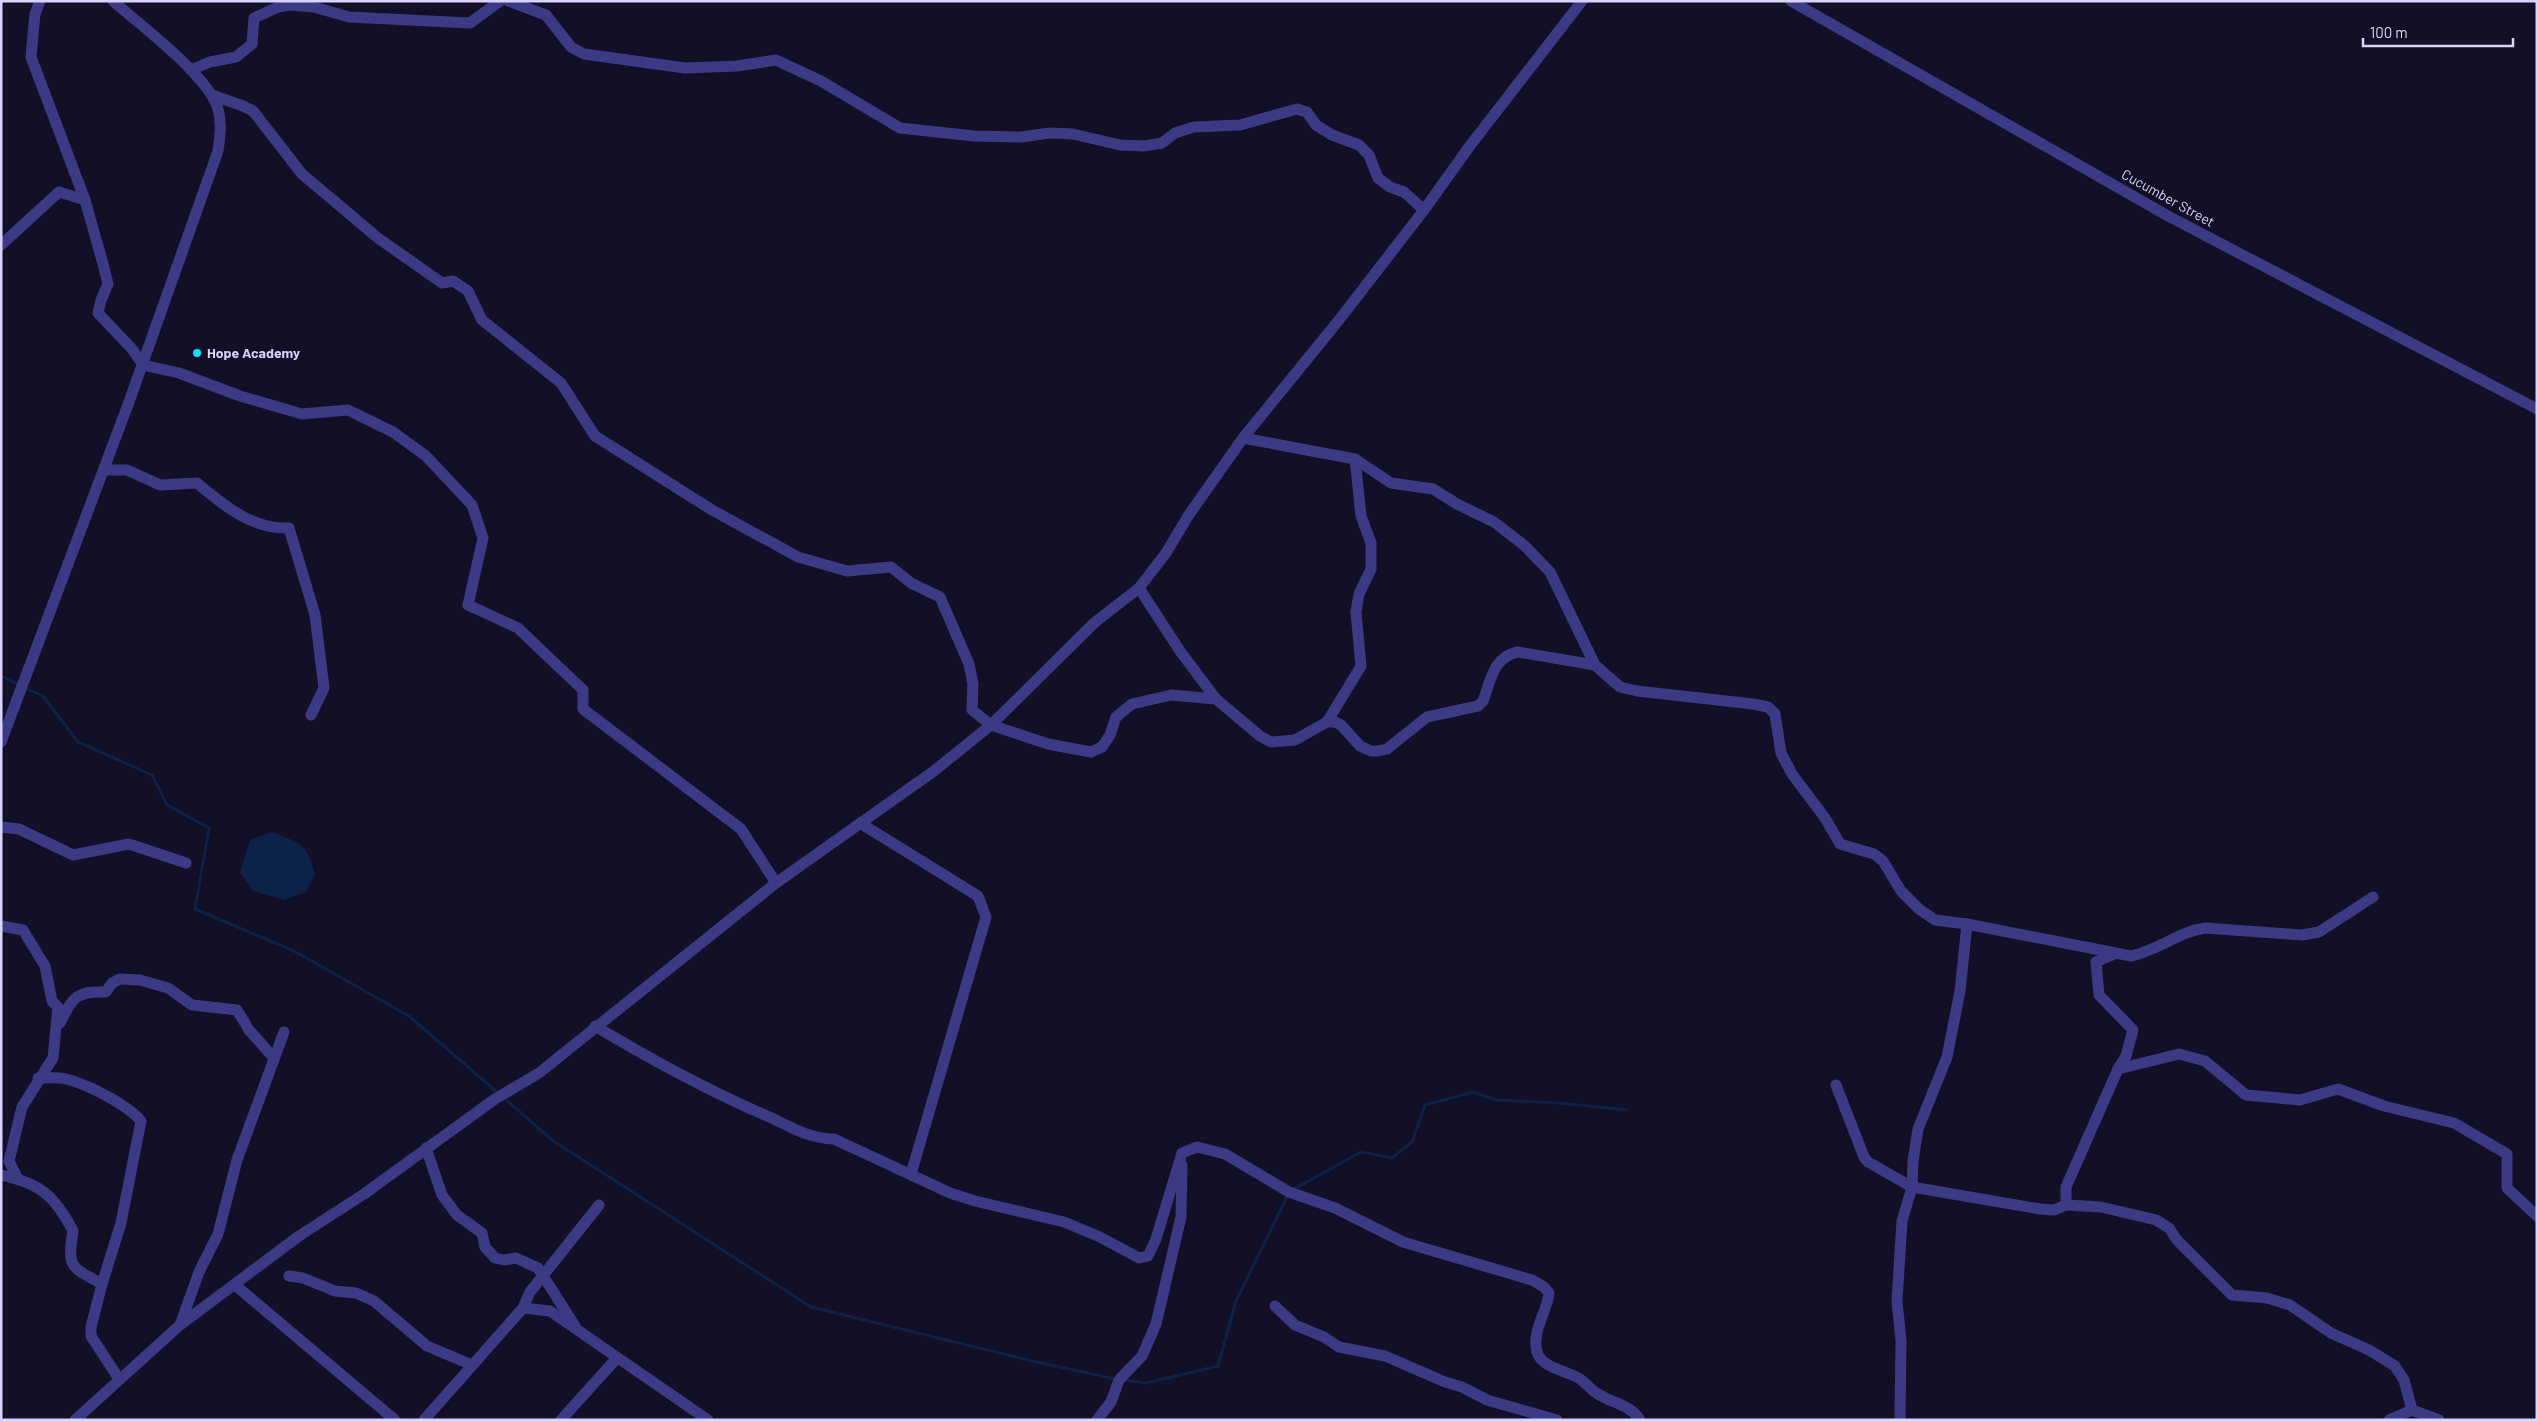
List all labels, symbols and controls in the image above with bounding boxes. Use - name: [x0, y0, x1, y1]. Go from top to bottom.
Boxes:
- scale bar: [2363, 15, 2513, 47]
- text: 100 m: [2370, 23, 2408, 41]
- street label: Cucumber Street: [2119, 165, 2218, 230]
- place label: Hope Academy: [207, 344, 300, 361]
- marker: Hope Academy: [191, 347, 203, 359]

